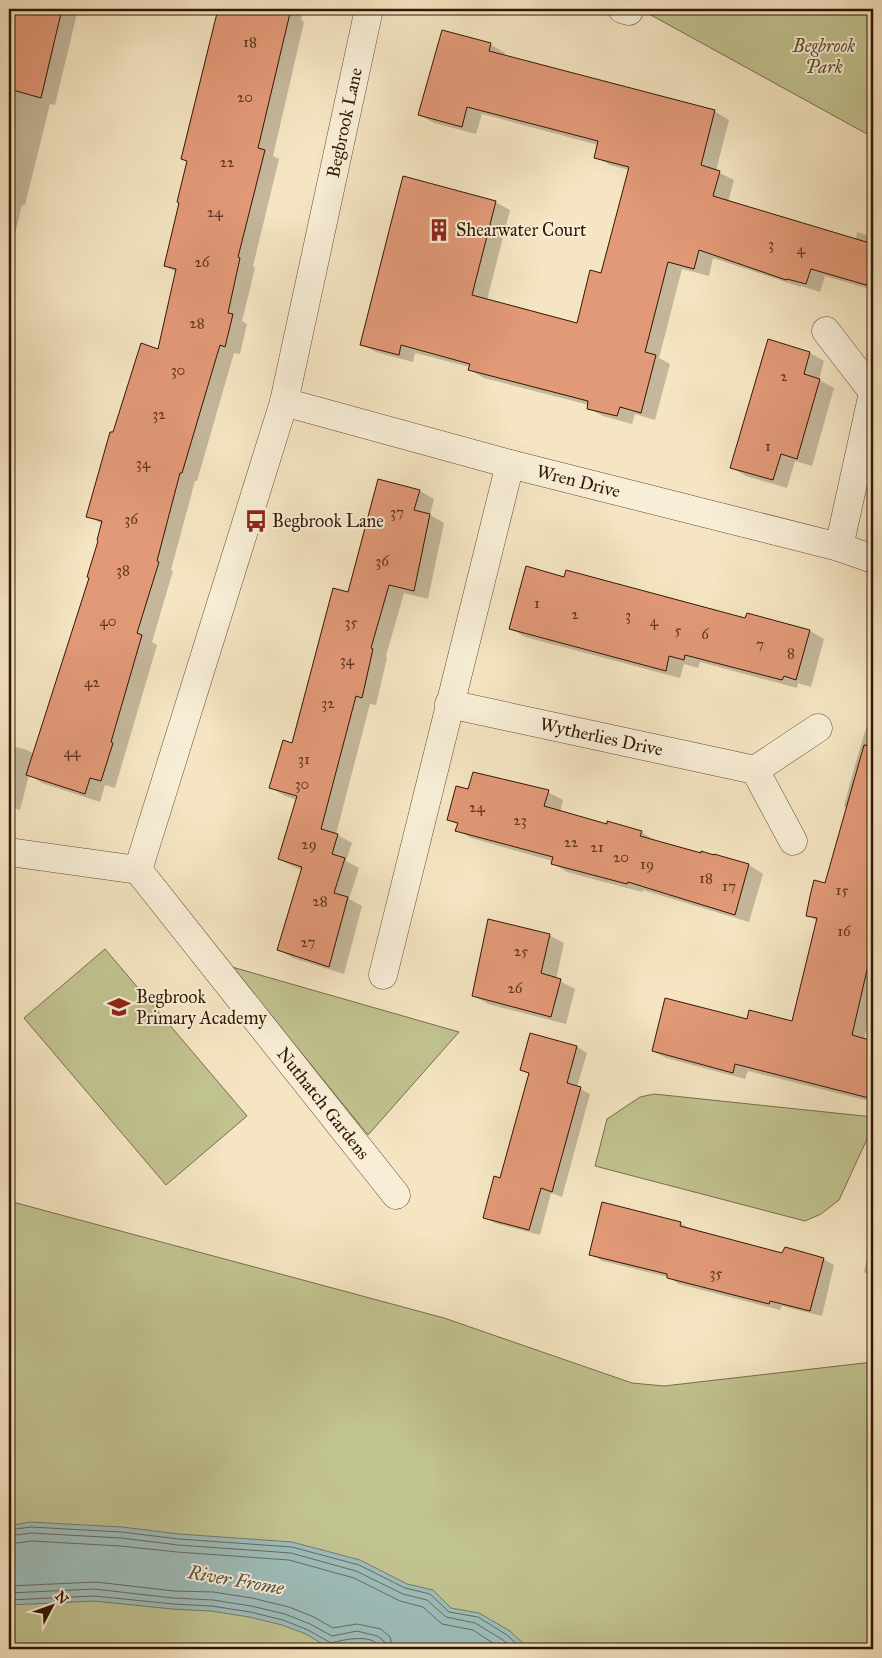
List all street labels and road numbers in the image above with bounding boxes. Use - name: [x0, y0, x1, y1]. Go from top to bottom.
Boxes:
- street label: Begbrook Lane: [322, 66, 367, 180]
- street label: Wren Drive: [534, 460, 623, 502]
- street label: Wytherlies Drive: [538, 713, 665, 761]
- street label: Nuthatch Gardens: [272, 1043, 374, 1164]

